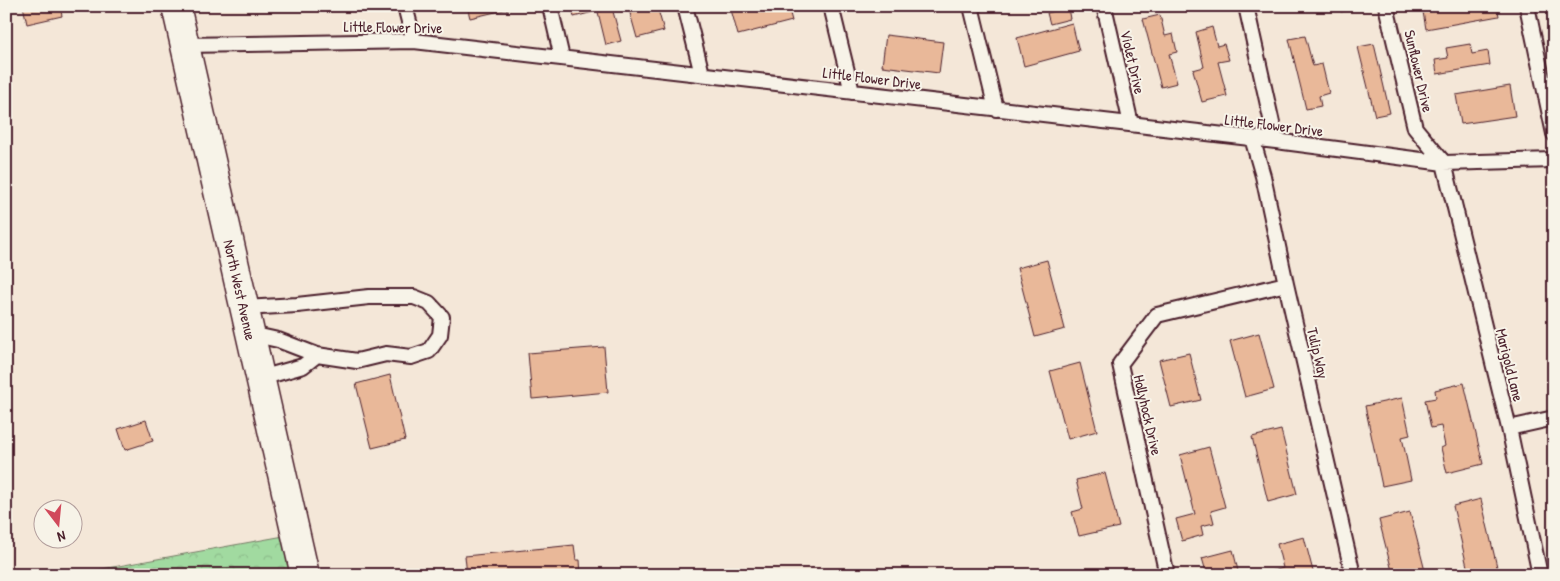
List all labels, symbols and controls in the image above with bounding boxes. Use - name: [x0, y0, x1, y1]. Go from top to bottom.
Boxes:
- street label: Little Flower Drive: [343, 16, 443, 38]
- street label: Violet Drive: [1115, 28, 1151, 96]
- street label: Sunflower Drive: [1399, 28, 1439, 114]
- street label: Little Flower Drive: [822, 62, 922, 94]
- street label: Little Flower Drive: [1224, 109, 1324, 141]
- street label: North West Avenue: [219, 237, 262, 342]
- street label: Tulip Way: [1302, 325, 1334, 381]
- street label: Marigold Lane: [1491, 326, 1529, 404]
- street label: Hollyhock Drive: [1129, 373, 1167, 457]
- north arrow: [32, 498, 82, 548]
- text: N: [55, 527, 68, 547]

